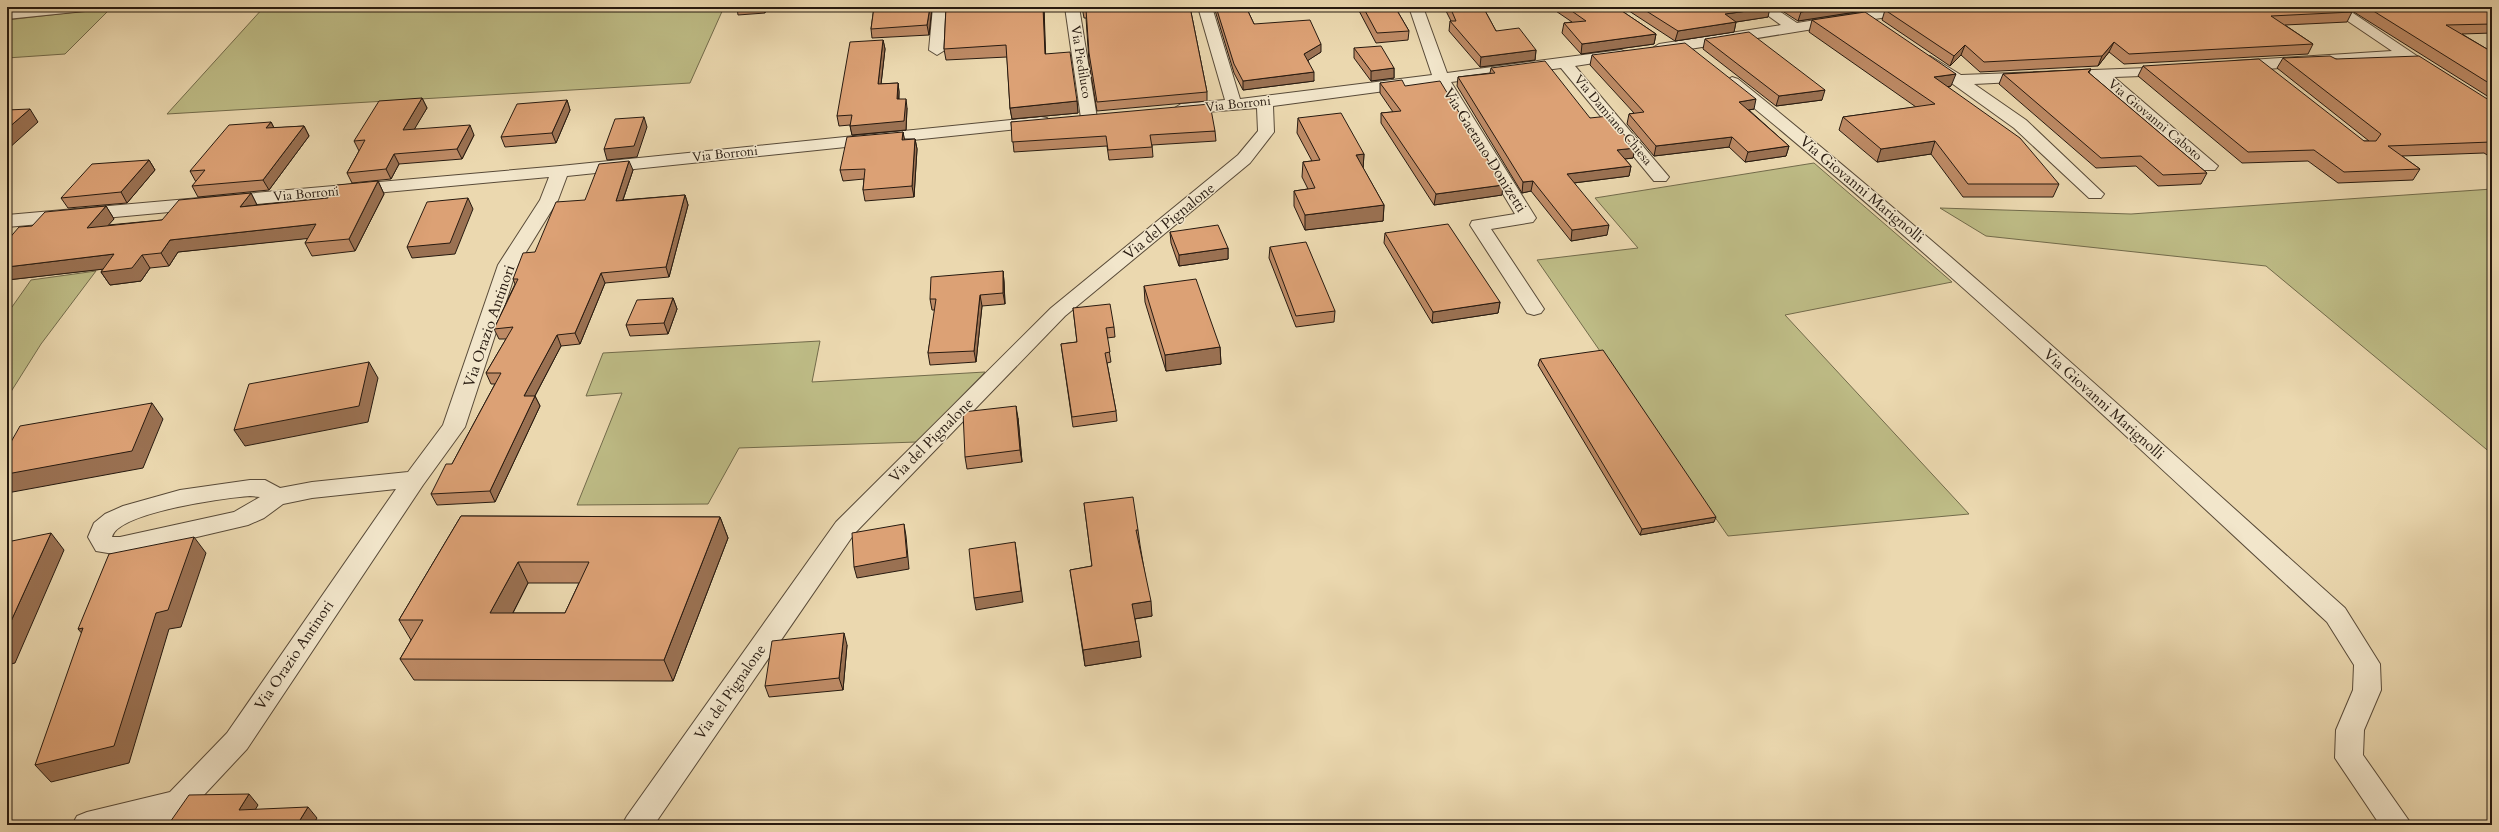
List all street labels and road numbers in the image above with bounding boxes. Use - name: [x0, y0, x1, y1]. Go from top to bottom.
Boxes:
- street label: Via Piediluco: [1066, 24, 1096, 100]
- street label: Via Damiano Chiesa: [1570, 71, 1657, 169]
- street label: Via Giovanni Caboto: [2104, 75, 2206, 165]
- street label: Via Gaetano Donizetti: [1439, 84, 1531, 216]
- street label: Via Borroni: [1204, 92, 1272, 116]
- street label: Via Giovanni Marignolli: [1796, 131, 1928, 247]
- street label: Via Borroni: [691, 142, 759, 166]
- street label: Via del Pignalone: [1119, 178, 1219, 264]
- street label: Via Borroni: [272, 182, 340, 206]
- street label: Via Orazio Antinori: [459, 262, 519, 390]
- street label: Via Giovanni Marignolli: [2039, 344, 2169, 464]
- street label: Via del Pignalone: [884, 393, 978, 487]
- street label: Via Orazio Antinori: [250, 596, 338, 714]
- street label: Via del Pignalone: [690, 640, 770, 744]

